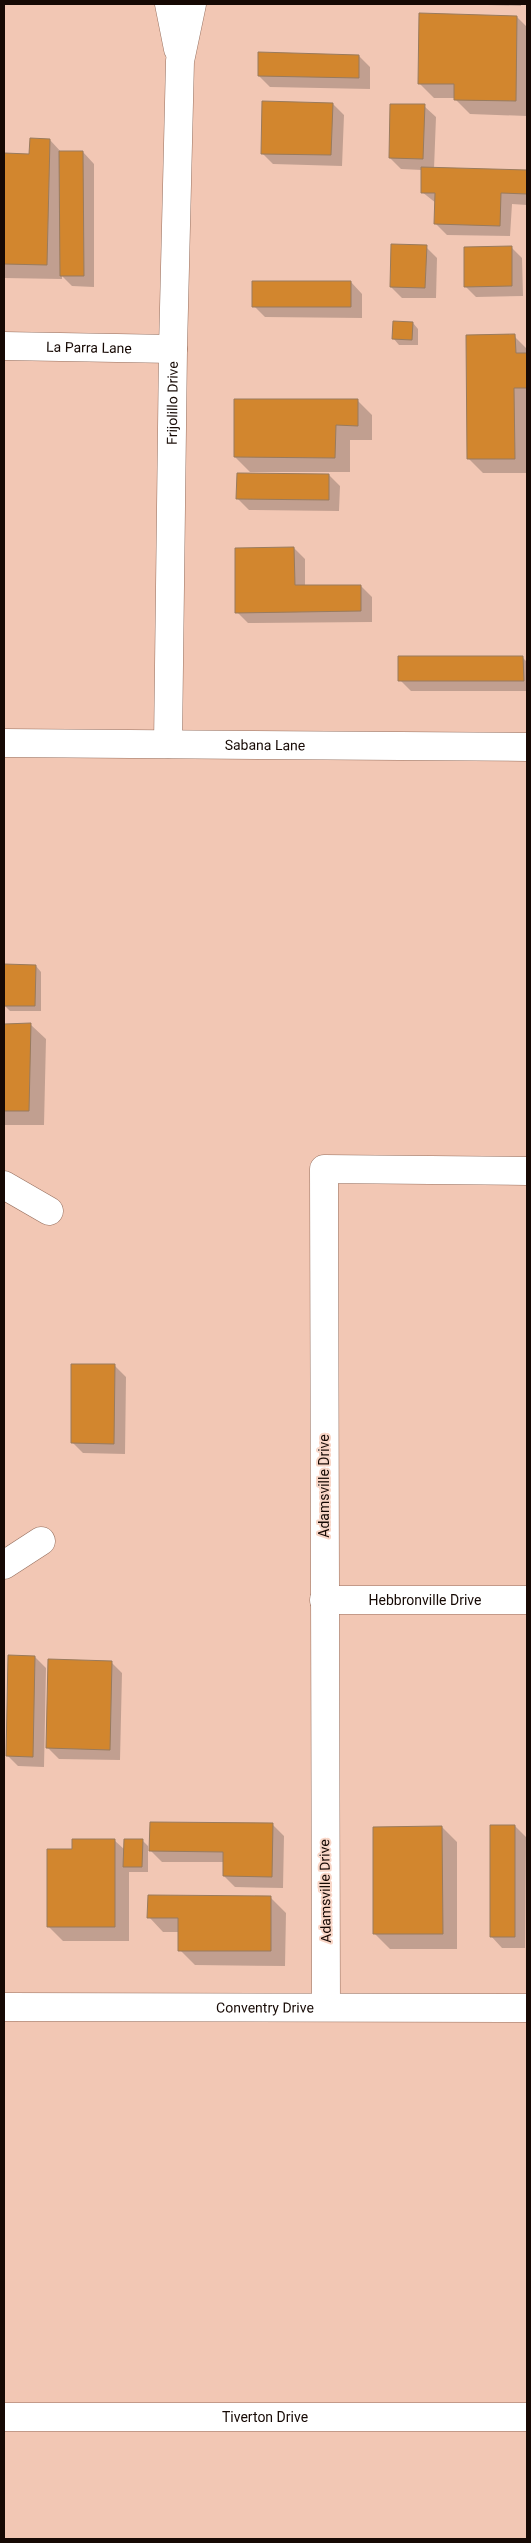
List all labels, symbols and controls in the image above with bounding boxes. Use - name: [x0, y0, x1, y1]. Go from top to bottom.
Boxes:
- street label: La Parra Lane: [46, 339, 132, 356]
- street label: Frijolillo Drive: [164, 361, 181, 445]
- street label: Sabana Lane: [225, 737, 305, 753]
- street label: Adamsville Drive: [316, 1434, 332, 1538]
- street label: Hebbronville Drive: [369, 1592, 481, 1608]
- street label: Adamsville Drive: [316, 1839, 334, 1943]
- street label: Conventry Drive: [216, 1999, 314, 2016]
- street label: Tiverton Drive: [222, 2409, 308, 2425]

